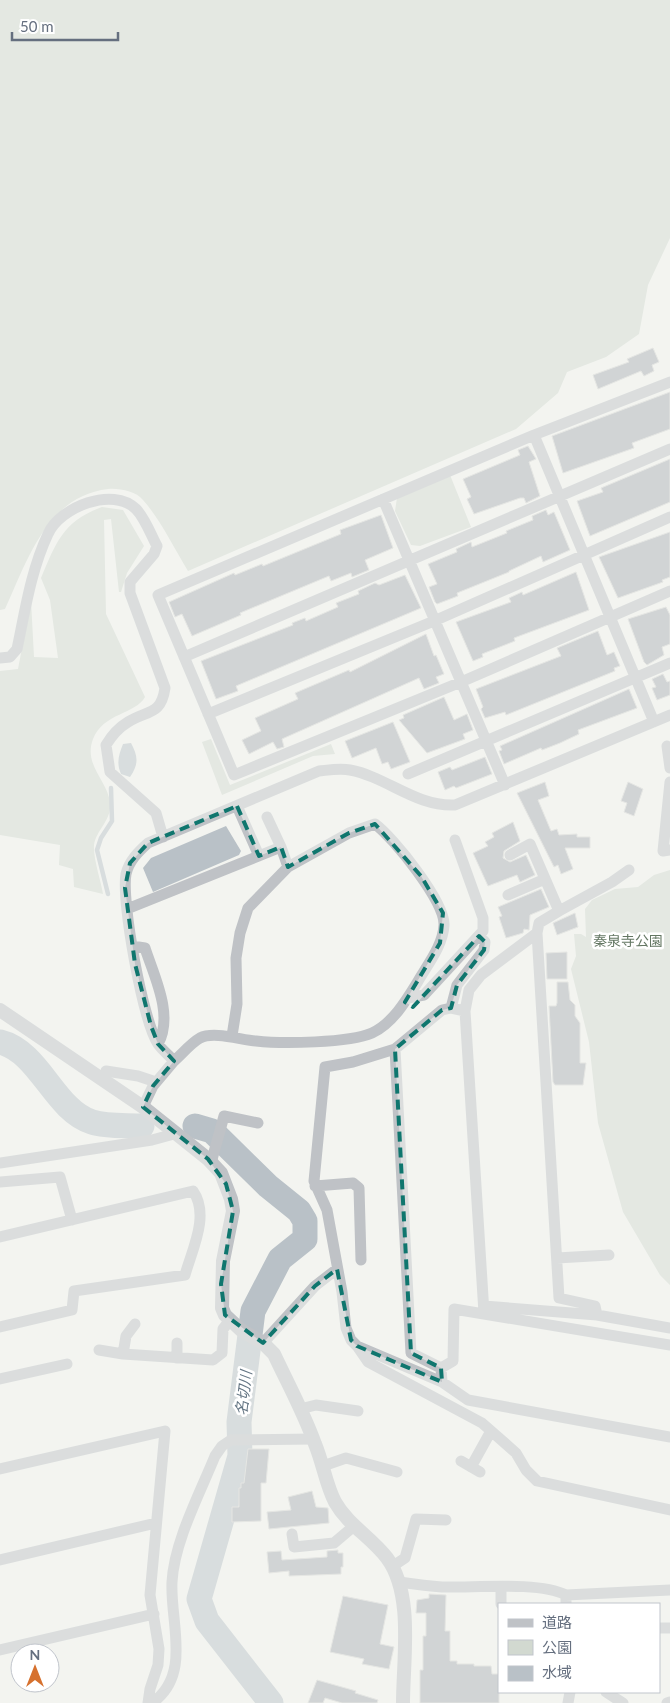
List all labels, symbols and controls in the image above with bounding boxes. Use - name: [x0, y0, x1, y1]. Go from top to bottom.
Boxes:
- scale bar: [12, 10, 119, 42]
- text: 50 m: [20, 17, 54, 35]
- park label: 秦泉寺公園: [593, 932, 663, 949]
- water label: 名切川: [231, 1368, 255, 1416]
- legend: [498, 1603, 660, 1693]
- text: 道路: [542, 1613, 572, 1631]
- text: 公園: [542, 1638, 572, 1656]
- north arrow: [10, 1643, 60, 1693]
- text: N: [30, 1646, 40, 1663]
- text: 水域: [542, 1663, 572, 1681]

